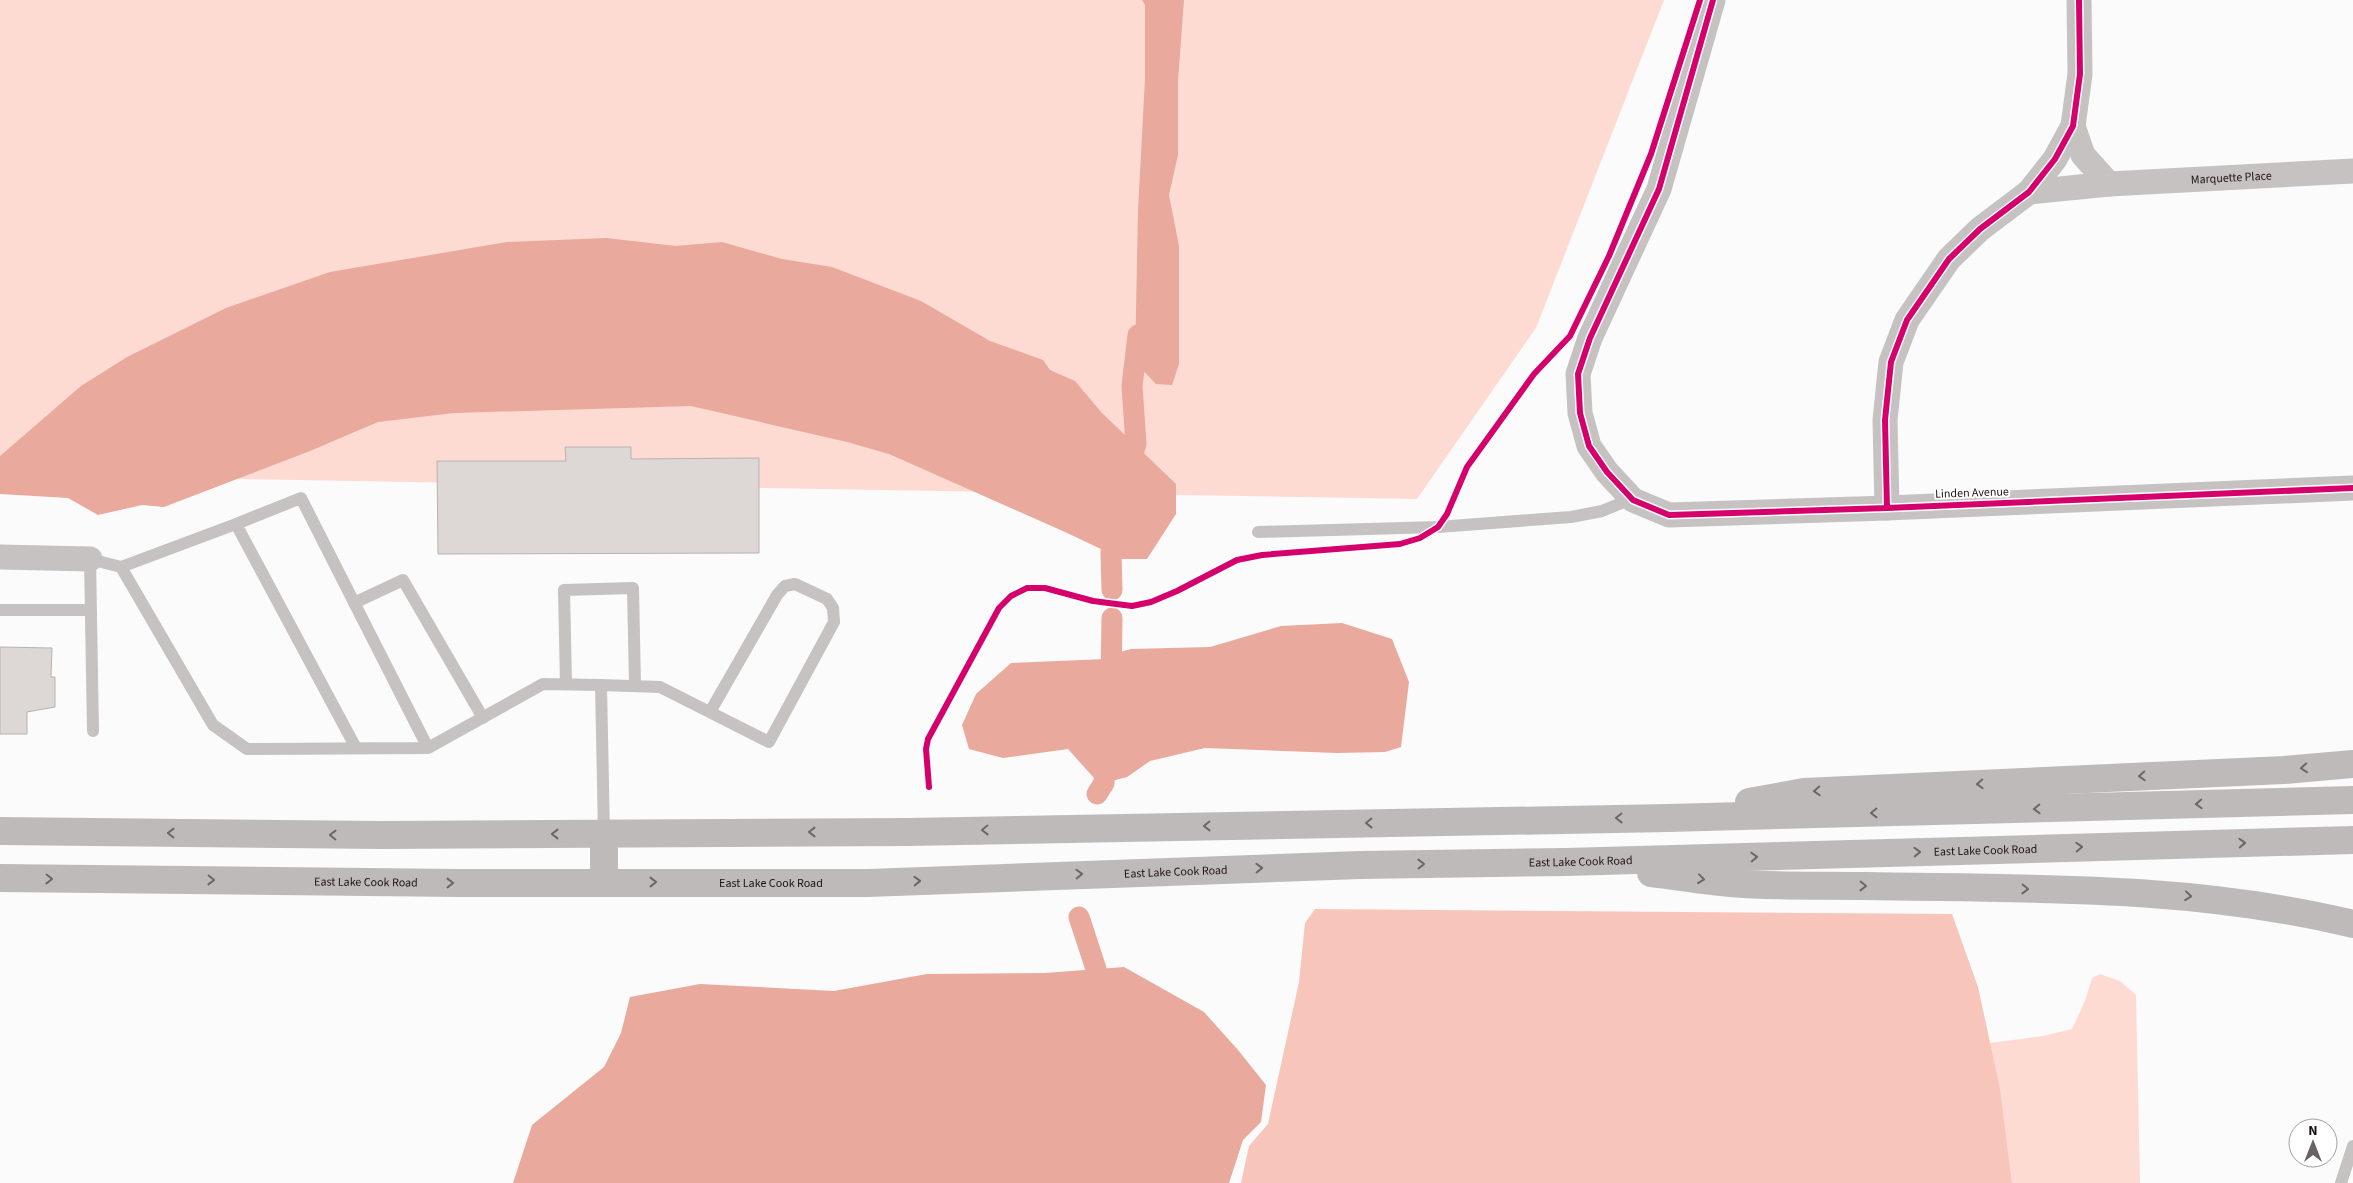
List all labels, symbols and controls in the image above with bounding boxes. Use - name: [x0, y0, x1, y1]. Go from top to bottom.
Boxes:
- street label: Marquette Place: [2190, 167, 2272, 188]
- street label: Linden Avenue: [1935, 483, 2009, 503]
- one-way arrow: [2300, 762, 2308, 773]
- one-way arrow: [2138, 771, 2146, 782]
- one-way arrow: [1976, 778, 1984, 789]
- one-way arrow: [1813, 786, 1821, 797]
- one-way arrow: [2195, 799, 2203, 809]
- one-way arrow: [2033, 803, 2041, 814]
- one-way arrow: [1870, 807, 1878, 818]
- one-way arrow: [1615, 813, 1623, 824]
- one-way arrow: [1365, 818, 1373, 828]
- one-way arrow: [1203, 821, 1210, 831]
- one-way arrow: [981, 825, 988, 835]
- one-way arrow: [807, 827, 815, 837]
- one-way arrow: [167, 828, 174, 838]
- one-way arrow: [329, 829, 337, 840]
- one-way arrow: [551, 829, 558, 839]
- one-way arrow: [2238, 837, 2246, 848]
- street label: East Lake Cook Road: [1933, 840, 2038, 860]
- one-way arrow: [2076, 842, 2083, 852]
- one-way arrow: [1913, 846, 1921, 857]
- one-way arrow: [1750, 851, 1758, 862]
- street label: East Lake Cook Road: [1529, 852, 1633, 871]
- one-way arrow: [1418, 859, 1426, 869]
- street label: East Lake Cook Road: [1124, 861, 1228, 882]
- one-way arrow: [1256, 863, 1263, 873]
- one-way arrow: [1076, 869, 1083, 879]
- street label: East Lake Cook Road: [314, 873, 418, 891]
- one-way arrow: [45, 874, 53, 884]
- one-way arrow: [1696, 874, 1705, 884]
- one-way arrow: [208, 875, 215, 885]
- street label: East Lake Cook Road: [719, 875, 823, 892]
- one-way arrow: [913, 875, 921, 886]
- one-way arrow: [650, 877, 657, 887]
- one-way arrow: [446, 878, 454, 888]
- one-way arrow: [1860, 881, 1867, 891]
- one-way arrow: [2022, 884, 2030, 894]
- one-way arrow: [2184, 890, 2192, 901]
- north arrow: [2288, 1118, 2338, 1168]
- text: N: [2308, 1121, 2318, 1141]

